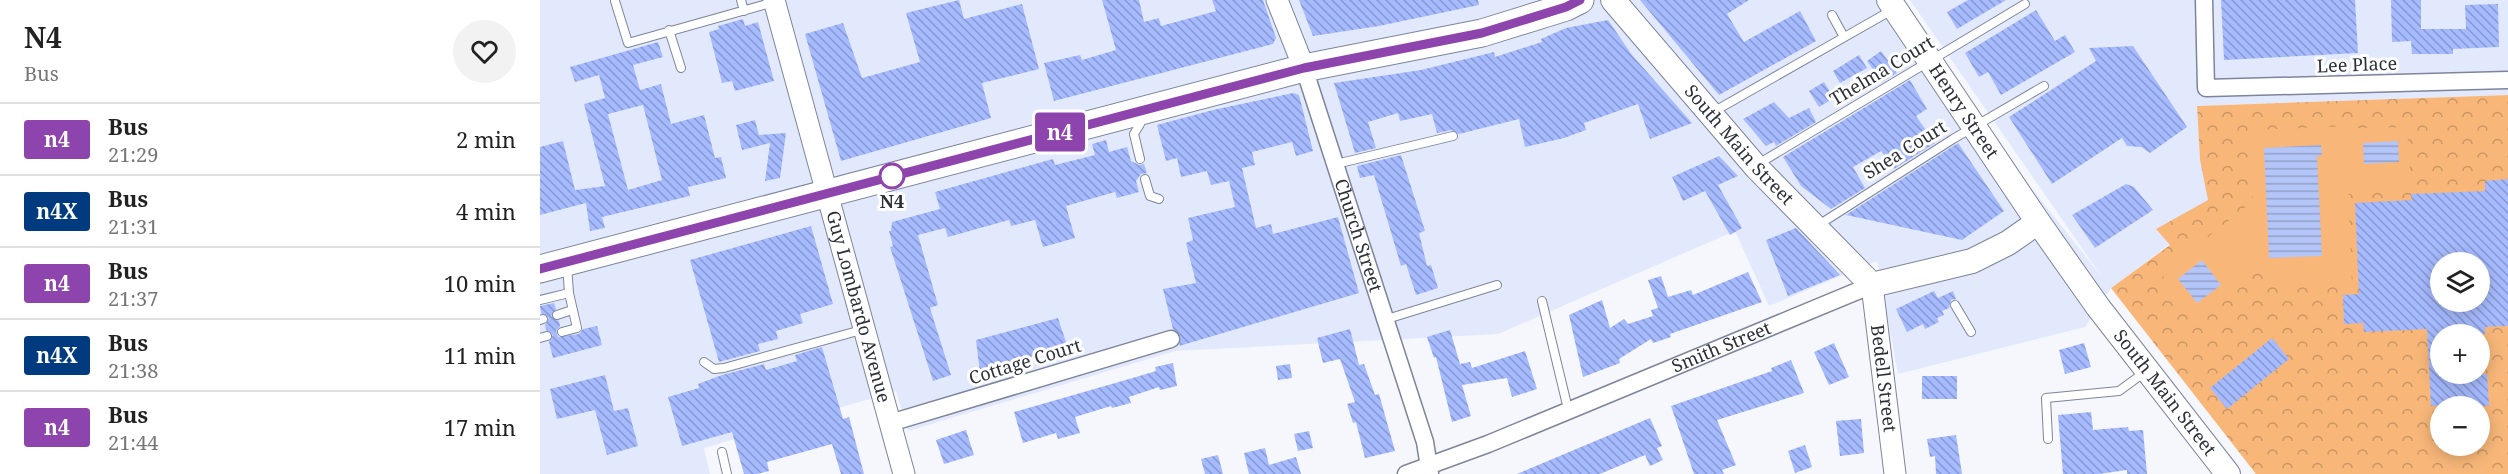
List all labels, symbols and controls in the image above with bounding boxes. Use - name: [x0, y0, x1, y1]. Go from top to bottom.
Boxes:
- text: N4: [24, 18, 62, 56]
- button: heart: [453, 20, 516, 83]
- street label: Thelma Court: [1825, 30, 1938, 111]
- street label: Lee Place: [2316, 51, 2397, 77]
- street label: Henry Street: [1924, 59, 2005, 163]
- text: Bus: [24, 60, 59, 87]
- street label: South Main Street: [1680, 79, 1800, 210]
- text: Bus: [108, 111, 148, 141]
- line badge: n4: [1033, 112, 1087, 152]
- street label: Shea Court: [1859, 114, 1950, 184]
- text: n4: [1047, 118, 1073, 146]
- text: 2 min: [456, 124, 516, 154]
- text: n4: [44, 125, 70, 153]
- text: 21:29: [108, 141, 158, 168]
- marker: N4: [879, 163, 905, 189]
- street label: Church Street: [1330, 175, 1389, 295]
- text: Bus: [108, 183, 148, 213]
- place label: N4: [880, 189, 904, 213]
- text: 4 min: [456, 196, 516, 226]
- text: n4X: [36, 197, 78, 225]
- street label: Guy Lombardo Avenue: [821, 208, 897, 405]
- text: 21:31: [108, 213, 158, 240]
- map controls: [2430, 252, 2490, 456]
- button: layers: [2430, 252, 2490, 312]
- text: Bus: [108, 255, 148, 285]
- text: 10 min: [444, 268, 516, 298]
- text: n4: [44, 269, 70, 297]
- text: 21:37: [108, 285, 158, 312]
- street label: Smith Street: [1668, 315, 1774, 378]
- street label: Bedell Street: [1866, 323, 1903, 433]
- street label: South Main Street: [2109, 324, 2222, 460]
- button: +: [2430, 324, 2490, 384]
- text: Bus: [108, 327, 148, 357]
- street label: Cottage Court: [966, 333, 1084, 389]
- text: 11 min: [444, 340, 516, 370]
- text: n4X: [36, 341, 78, 369]
- text: 21:38: [108, 357, 158, 384]
- button: −: [2430, 396, 2490, 456]
- text: Bus: [108, 399, 148, 429]
- text: 17 min: [444, 412, 516, 442]
- text: n4: [44, 413, 70, 441]
- text: 21:44: [108, 429, 158, 456]

